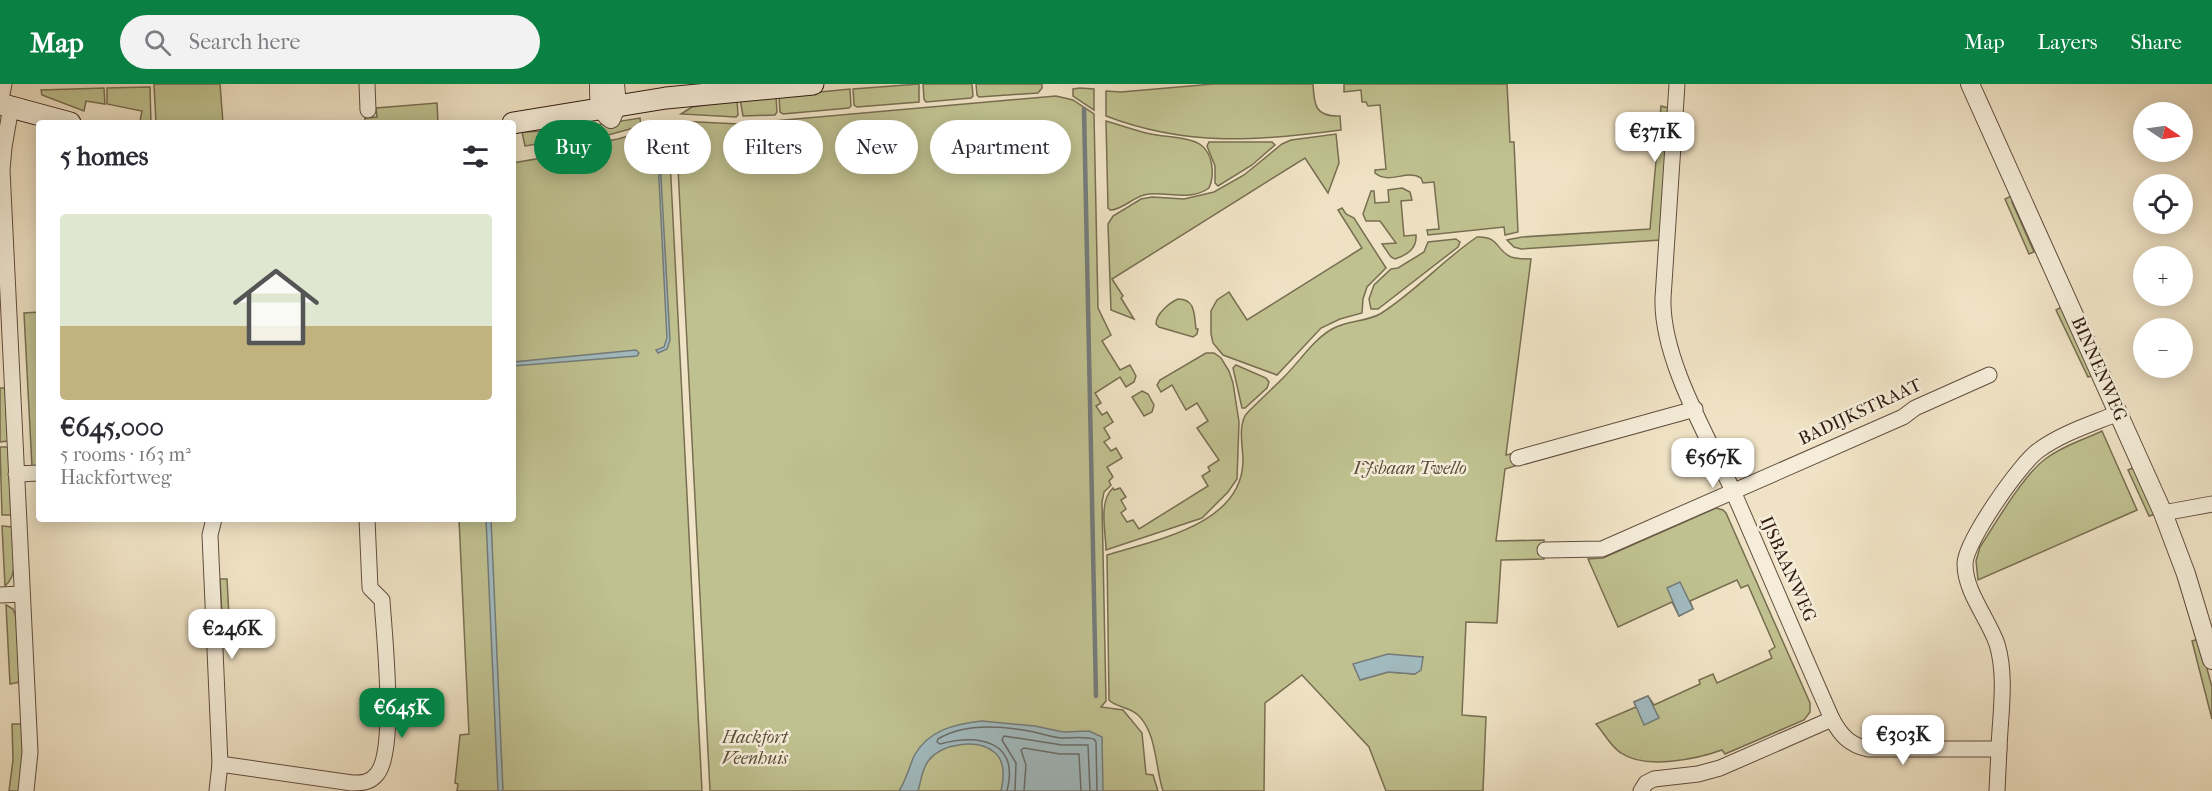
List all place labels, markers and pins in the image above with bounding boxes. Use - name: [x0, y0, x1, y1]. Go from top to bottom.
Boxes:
- pin: €371K: [1613, 112, 1697, 163]
- pin: €567K: [1671, 438, 1755, 489]
- pin: €246K: [190, 609, 274, 660]
- pin: €645K: [360, 688, 444, 739]
- pin: €303K: [1861, 715, 1945, 766]

